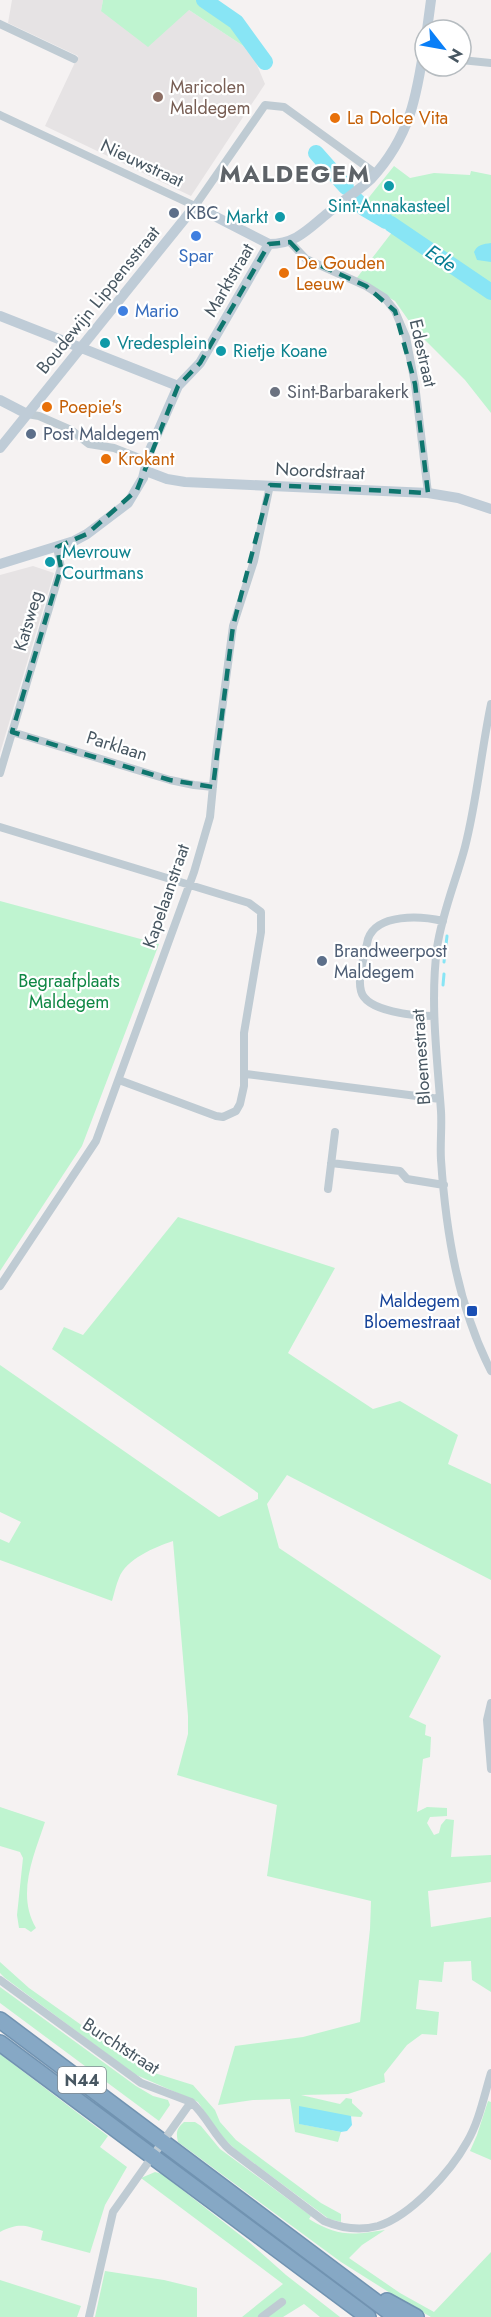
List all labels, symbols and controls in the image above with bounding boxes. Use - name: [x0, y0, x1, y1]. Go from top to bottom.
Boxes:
- north arrow: [413, 18, 473, 78]
- text: N: [442, 44, 469, 67]
- place label: Maricolen Maldegem: [170, 74, 250, 121]
- marker: Maricolen Maldegem: [151, 90, 165, 104]
- place label: La Dolce Vita: [347, 105, 448, 131]
- marker: La Dolce Vita: [328, 111, 342, 125]
- street label: Nieuwstraat: [96, 132, 188, 194]
- district label: MALDEGEM: [219, 156, 371, 191]
- marker: Sint-Annakasteel: [382, 179, 396, 193]
- place label: Sint-Annakasteel: [328, 193, 450, 219]
- place label: KBC: [186, 200, 219, 226]
- place label: Markt: [226, 204, 269, 230]
- marker: KBC: [167, 206, 181, 220]
- marker: Markt: [273, 210, 287, 224]
- street label: Boudewijn Lippensstraat: [30, 220, 166, 379]
- marker: Spar: [189, 229, 203, 243]
- street label: Marktstraat: [197, 238, 261, 322]
- water label: Ede: [419, 238, 462, 279]
- place label: Spar: [179, 243, 214, 269]
- place label: De Gouden Leeuw: [296, 250, 385, 297]
- marker: De Gouden Leeuw: [277, 266, 291, 280]
- place label: Mario: [135, 298, 179, 324]
- marker: Mario: [116, 304, 130, 318]
- street label: Edestraat: [403, 317, 444, 390]
- place label: Vredesplein: [117, 330, 207, 356]
- marker: Vredesplein: [98, 336, 112, 350]
- place label: Rietje Koane: [233, 338, 327, 364]
- marker: Rietje Koane: [214, 344, 228, 358]
- place label: Sint-Barbarakerk: [287, 379, 409, 405]
- marker: Sint-Barbarakerk: [268, 385, 282, 399]
- place label: Poepie's: [59, 394, 122, 420]
- marker: Poepie's: [40, 400, 54, 414]
- place label: Post Maldegem: [43, 421, 160, 447]
- marker: Post Maldegem: [24, 427, 38, 441]
- place label: Krokant: [118, 446, 175, 472]
- marker: Krokant: [99, 452, 113, 466]
- street label: Noordstraat: [275, 456, 366, 486]
- place label: Mevrouw Courtmans: [62, 539, 144, 586]
- marker: Mevrouw Courtmans: [43, 555, 57, 569]
- street label: Katsweg: [7, 588, 49, 654]
- street label: Parklaan: [83, 724, 151, 768]
- street label: Kapelaanstraat: [136, 840, 196, 952]
- place label: Brandweerpost Maldegem: [334, 938, 448, 985]
- marker: Brandweerpost Maldegem: [315, 954, 329, 968]
- park label: Begraafplaats Maldegem: [18, 968, 120, 1015]
- street label: Bloemestraat: [405, 1008, 437, 1106]
- place label: Maldegem Bloemestraat: [364, 1288, 461, 1335]
- marker: Maldegem Bloemestraat: [465, 1304, 479, 1318]
- street label: Burchtstraat: [77, 2011, 165, 2081]
- road number: N44: [58, 2067, 106, 2093]

